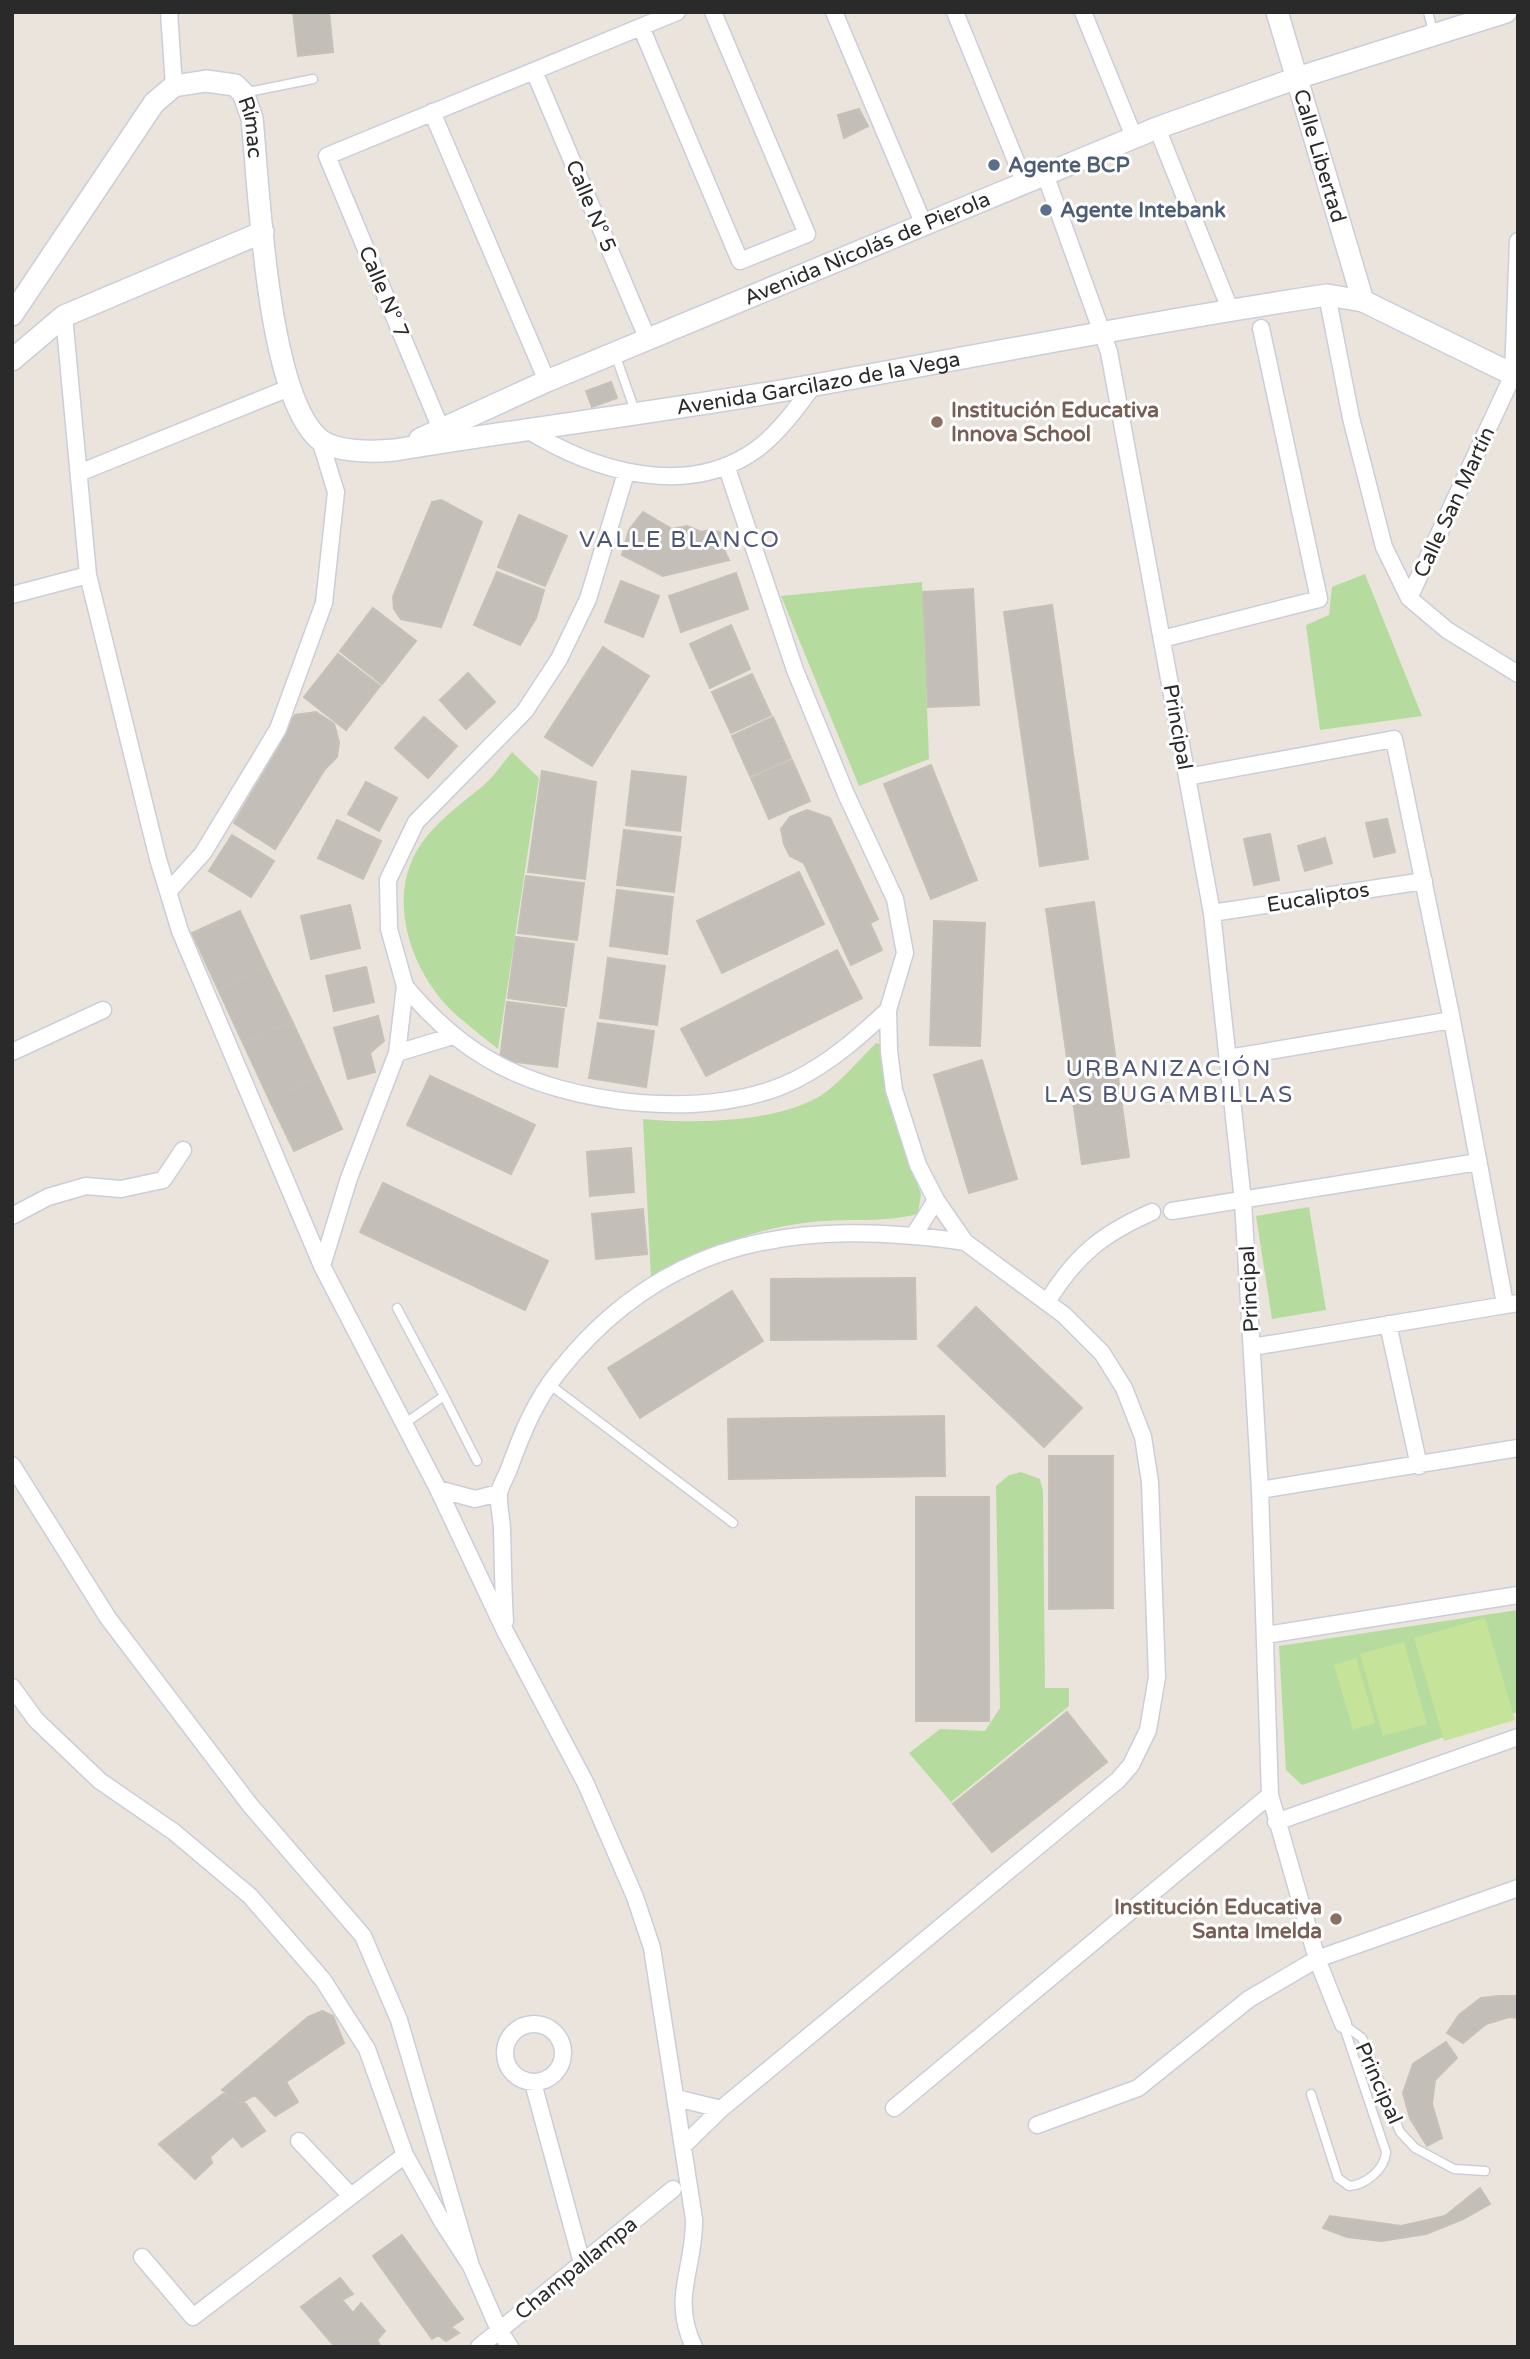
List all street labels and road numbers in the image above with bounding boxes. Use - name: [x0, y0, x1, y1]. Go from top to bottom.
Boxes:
- street label: Calle Libertad: [1288, 86, 1351, 226]
- street label: Rímac: [232, 93, 267, 159]
- street label: Calle N° 5: [560, 156, 621, 256]
- street label: Avenida Nicolás de Pierola: [740, 187, 994, 311]
- street label: Calle N° 7: [353, 242, 414, 342]
- street label: Avenida Garcilazo de la Vega: [675, 347, 962, 421]
- street label: Calle San Martín: [1409, 423, 1500, 582]
- street label: Principal: [1158, 682, 1197, 772]
- street label: Eucaliptos: [1265, 877, 1371, 918]
- street label: Principal: [1235, 1245, 1264, 1333]
- street label: Principal: [1349, 2039, 1408, 2128]
- street label: Champallampa: [510, 2211, 643, 2325]

